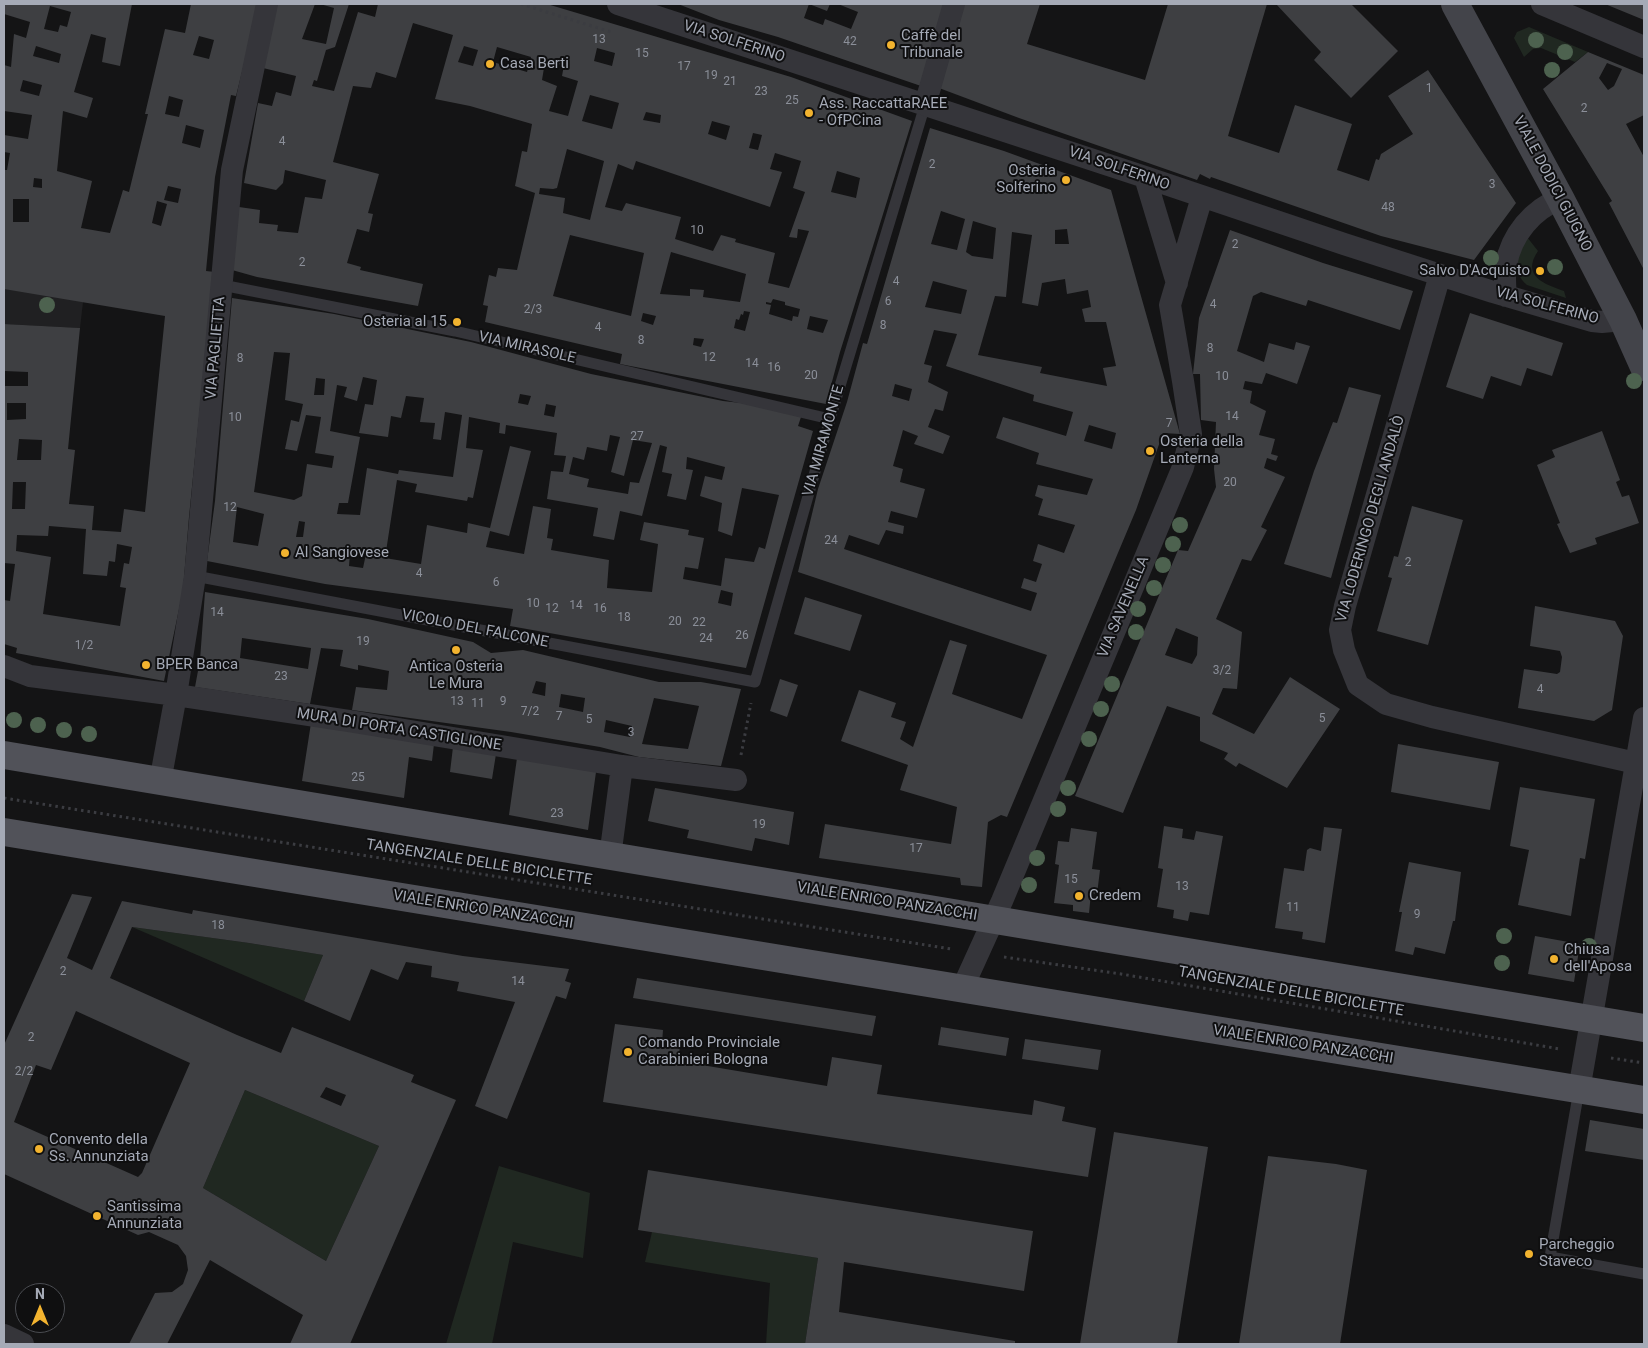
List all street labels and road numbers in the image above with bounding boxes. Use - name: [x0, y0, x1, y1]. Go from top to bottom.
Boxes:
- street label: VIA SOLFERINO: [681, 17, 787, 67]
- street label: VIALE DODICI GIUGNO: [1509, 113, 1595, 255]
- street label: VIA SOLFERINO: [1066, 143, 1172, 195]
- street label: VIA SOLFERINO: [1494, 284, 1600, 328]
- street label: VIA PAGLIETTA: [203, 296, 229, 400]
- street label: VIA MIRASOLE: [477, 328, 577, 368]
- street label: VIA MIRAMONTE: [800, 383, 848, 499]
- street label: VIA LODERINGO DEGLI ANDALÒ: [1333, 414, 1409, 624]
- street label: VIA SAVENELLA: [1094, 553, 1154, 661]
- street label: VICOLO DEL FALCONE: [400, 606, 550, 652]
- street label: MURA DI PORTA CASTIGLIONE: [295, 705, 503, 755]
- street label: TANGENZIALE DELLE BICICLETTE: [365, 836, 593, 890]
- street label: VIALE ENRICO PANZACCHI: [796, 879, 978, 925]
- street label: VIALE ENRICO PANZACCHI: [392, 887, 574, 933]
- street label: TANGENZIALE DELLE BICICLETTE: [1177, 963, 1405, 1021]
- street label: VIALE ENRICO PANZACCHI: [1212, 1022, 1394, 1068]

